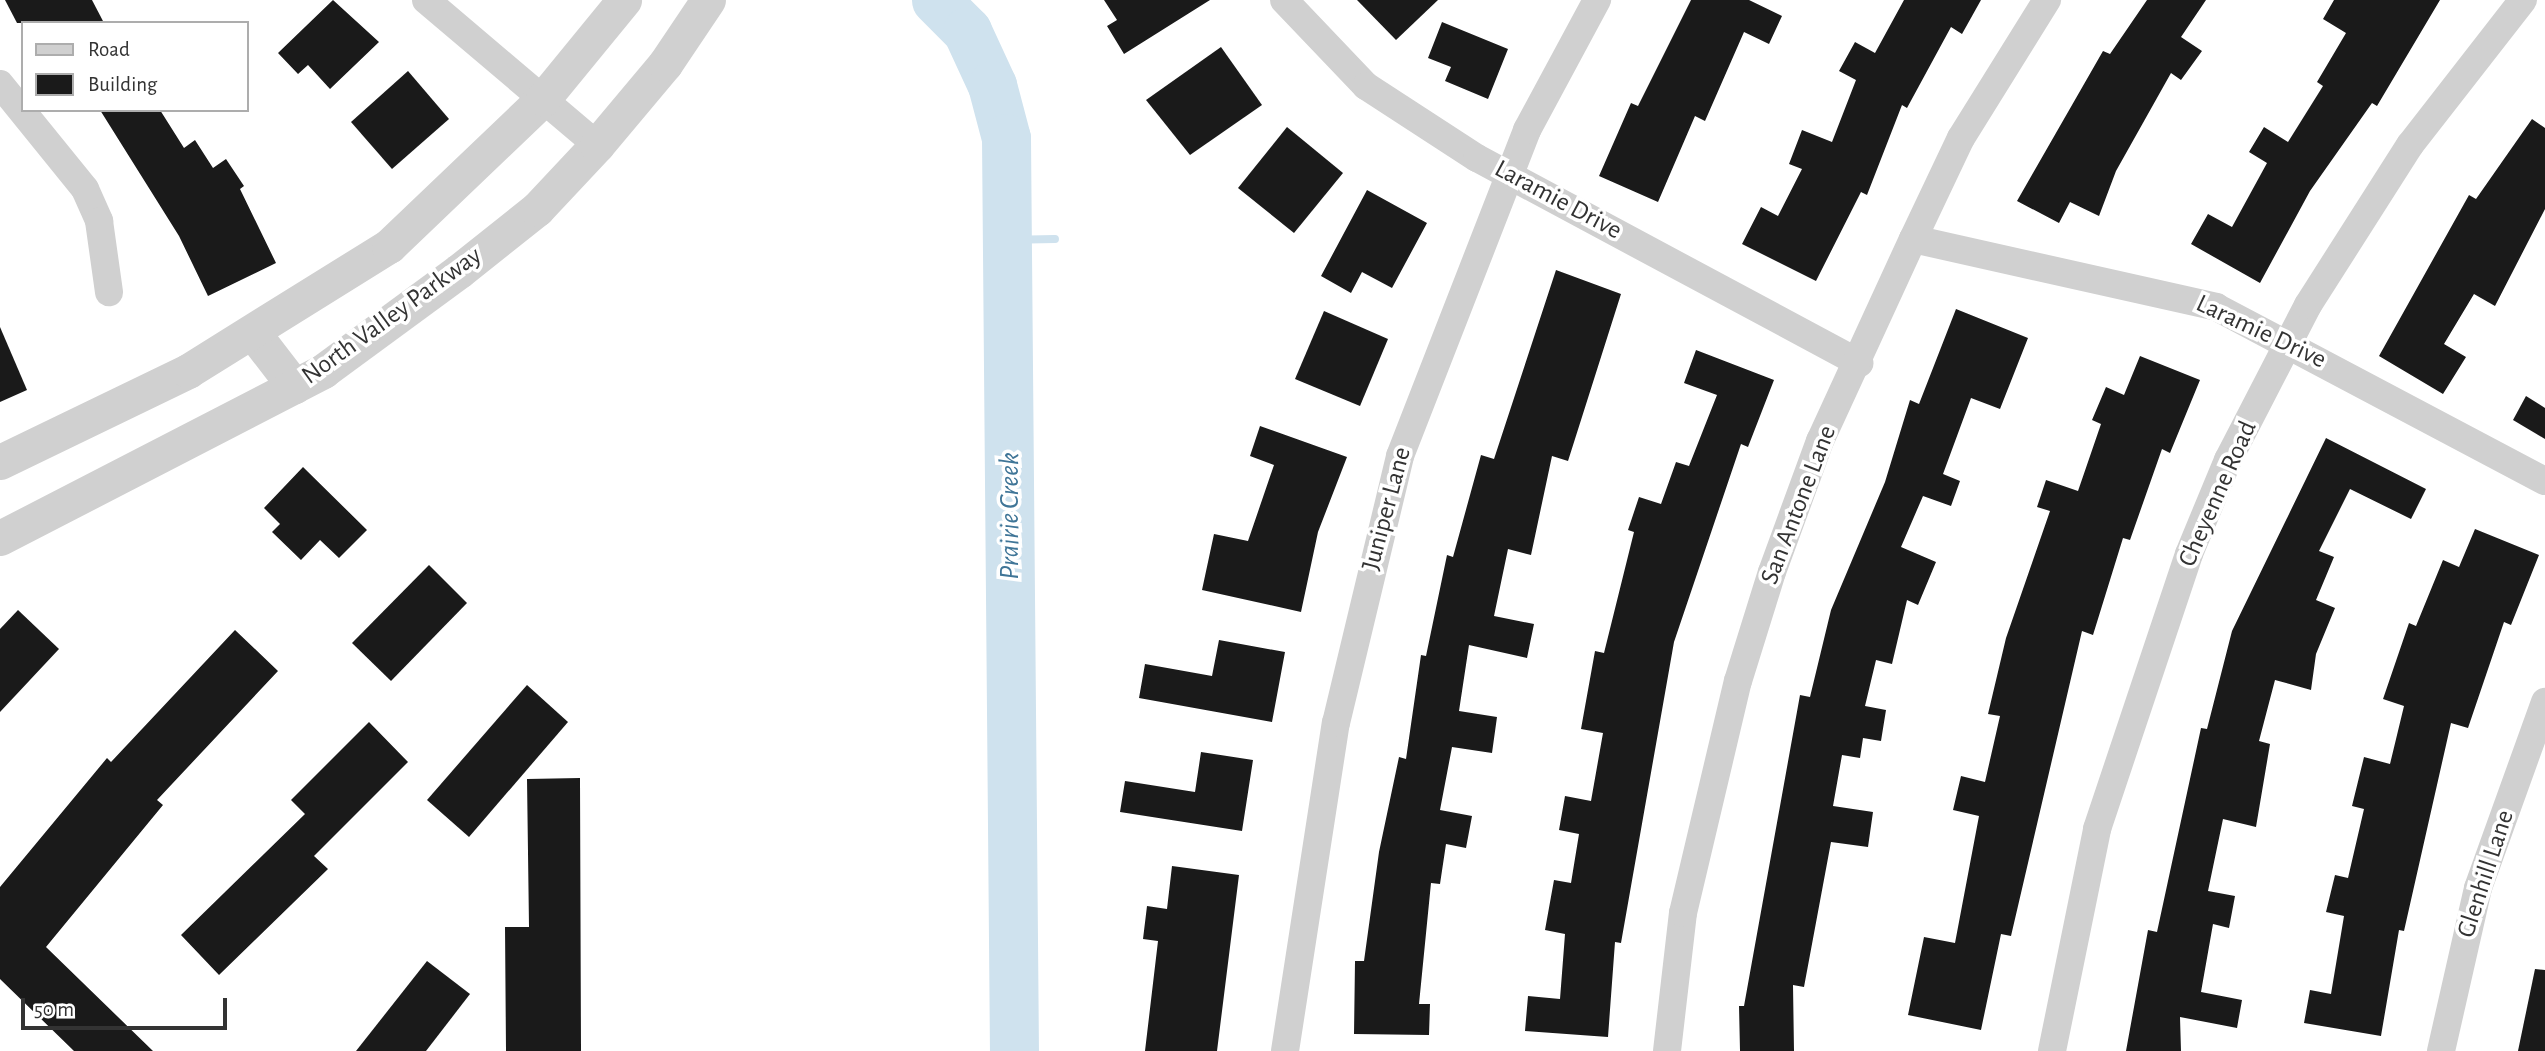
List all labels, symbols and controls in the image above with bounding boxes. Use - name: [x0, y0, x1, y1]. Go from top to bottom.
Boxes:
- legend: [21, 21, 248, 112]
- text: Road: [88, 39, 130, 60]
- text: Building: [88, 74, 157, 95]
- street label: Laramie Drive: [1489, 153, 1627, 247]
- street label: North Valley Parkway: [296, 240, 488, 392]
- street label: Laramie Drive: [2191, 288, 2331, 376]
- street label: Cheyenne Road: [2172, 416, 2264, 572]
- street label: San Antone Lane: [1754, 421, 1844, 589]
- street label: Juniper Lane: [1356, 444, 1418, 574]
- water label: Prairie Creek: [993, 452, 1027, 580]
- street label: Glenhill Lane: [2451, 806, 2521, 942]
- scale bar: [24, 984, 231, 1028]
- text: 50 m: [34, 999, 74, 1020]

